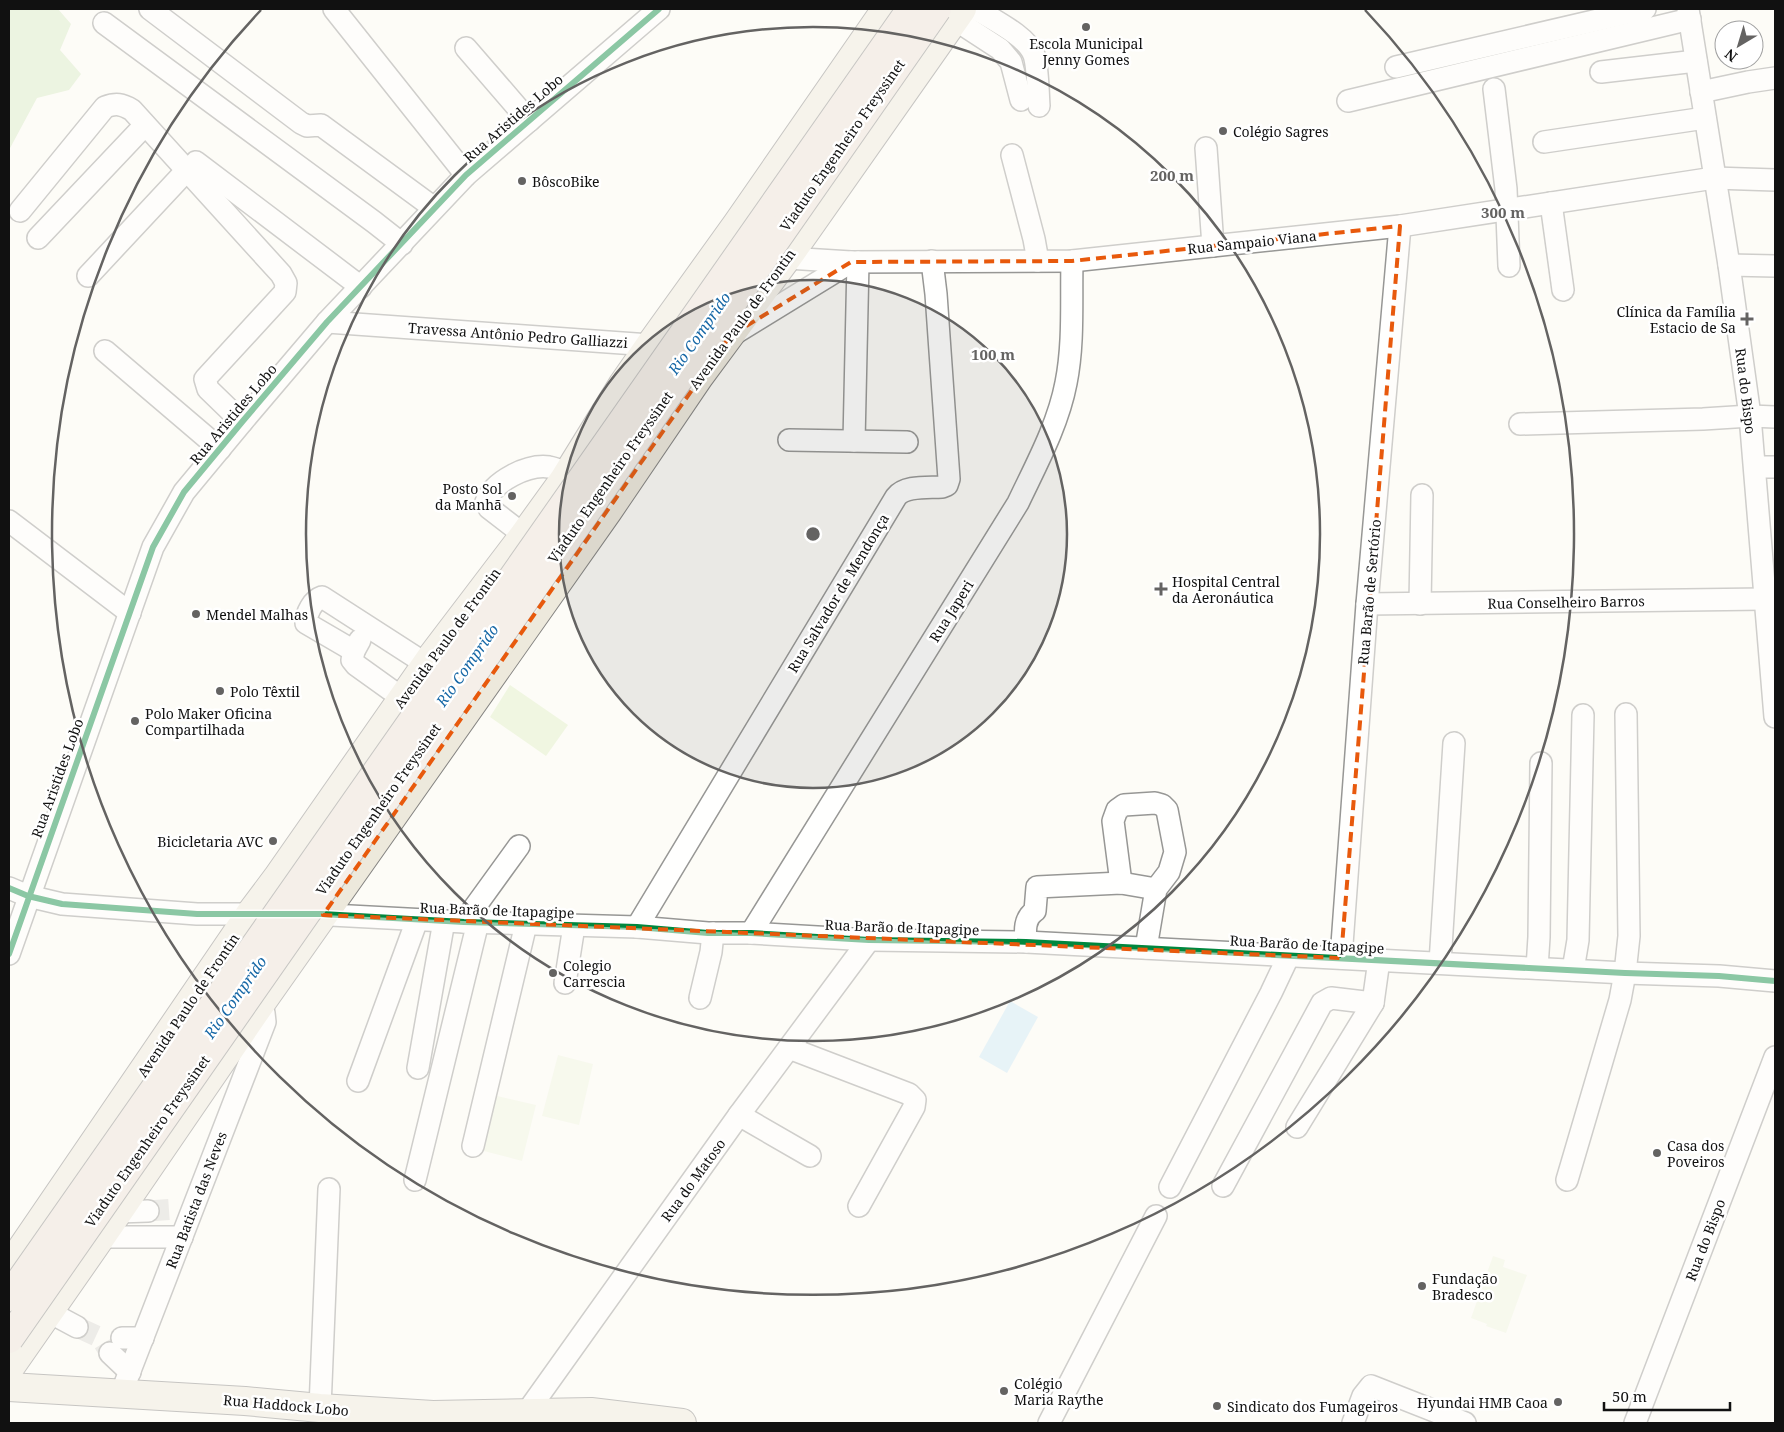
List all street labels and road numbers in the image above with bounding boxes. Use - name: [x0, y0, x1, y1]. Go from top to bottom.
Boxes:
- street label: Viaduto Engenheiro Freyssinet: [775, 55, 909, 235]
- street label: Rua Aristides Lobo: [459, 70, 567, 166]
- street label: Rua Sampaio Viana: [1186, 226, 1318, 258]
- street label: Avenida Paulo de Frontin: [684, 245, 800, 393]
- street label: Travessa Antônio Pedro Galliazzi: [407, 318, 629, 352]
- street label: Rua do Bispo: [1731, 347, 1761, 435]
- street label: Rua Aristides Lobo: [185, 360, 281, 468]
- street label: Viaduto Engenheiro Freyssinet: [543, 387, 677, 567]
- street label: Rua Salvador de Mendonça: [783, 510, 893, 676]
- street label: Rua Barão de Sertório: [1353, 518, 1385, 666]
- street label: Avenida Paulo de Frontin: [389, 564, 505, 712]
- street label: Rua Japeri: [924, 576, 978, 646]
- street label: Rua Conselheiro Barros: [1487, 591, 1645, 613]
- street label: Rua Aristides Lobo: [27, 716, 87, 840]
- street label: Viaduto Engenheiro Freyssinet: [311, 719, 445, 899]
- street label: Rua Barão de Itapagipe: [419, 898, 575, 922]
- street label: Rua Barão de Itapagipe: [824, 915, 980, 939]
- street label: Avenida Paulo de Frontin: [133, 929, 243, 1081]
- street label: Rua Barão de Itapagipe: [1229, 930, 1385, 958]
- street label: Viaduto Engenheiro Freyssinet: [80, 1051, 214, 1231]
- street label: Rua Batista das Neves: [161, 1129, 231, 1271]
- street label: Rua do Matoso: [656, 1135, 730, 1225]
- street label: Rua do Bispo: [1681, 1196, 1729, 1284]
- street label: Rua Haddock Lobo: [222, 1390, 350, 1420]

